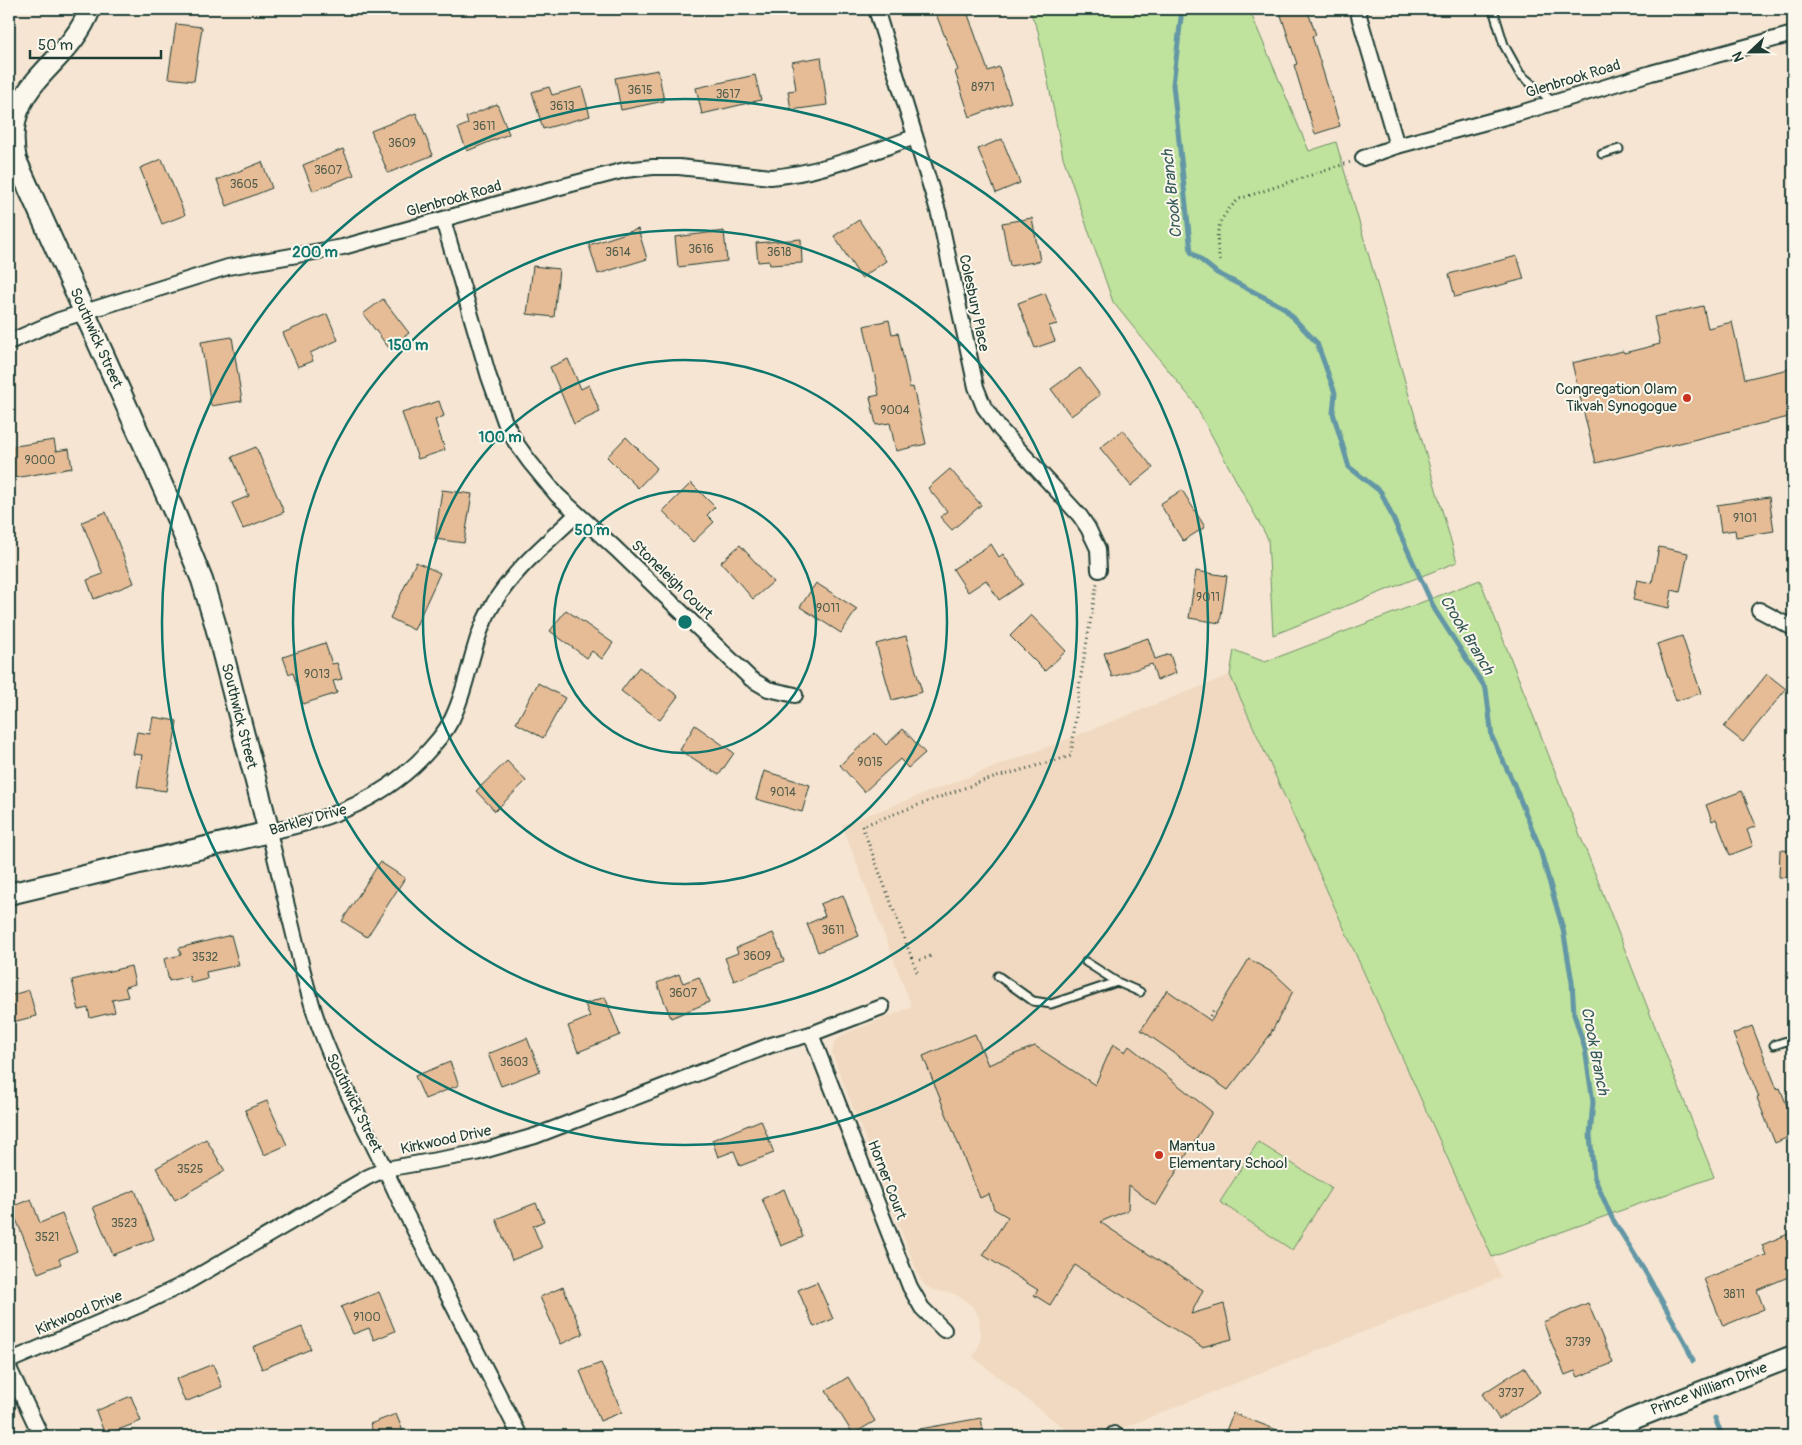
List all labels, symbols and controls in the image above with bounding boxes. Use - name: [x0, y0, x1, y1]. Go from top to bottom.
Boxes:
- scale bar: [30, 28, 161, 60]
- north arrow: [1724, 28, 1774, 78]
- text: 50 m: [38, 36, 73, 55]
- text: N: [1729, 49, 1748, 64]
- street label: Glenbrook Road: [1523, 56, 1623, 102]
- house number: 8971: [971, 80, 995, 95]
- house number: 3615: [628, 83, 652, 98]
- house number: 3617: [716, 87, 741, 102]
- house number: 3613: [549, 99, 575, 114]
- house number: 3611: [472, 119, 496, 134]
- house number: 3609: [388, 136, 416, 151]
- water label: Crook Branch: [1157, 147, 1187, 239]
- house number: 3607: [314, 163, 343, 178]
- street label: Glenbrook Road: [404, 176, 504, 222]
- house number: 3605: [230, 177, 258, 192]
- house number: 3616: [688, 242, 714, 257]
- text: 200 m: [292, 243, 338, 262]
- house number: 3614: [605, 245, 631, 260]
- house number: 3618: [767, 245, 791, 260]
- street label: Colesbury Place: [954, 253, 994, 354]
- street label: Southwick Street: [65, 285, 127, 392]
- text: 150 m: [388, 336, 428, 355]
- place label: Congregation Olam Tikvah Synogogue: [1556, 380, 1678, 416]
- marker: Congregation Olam Tikvah Synogogue: [1681, 392, 1693, 404]
- house number: 9004: [880, 403, 910, 418]
- text: 100 m: [479, 428, 521, 447]
- house number: 9000: [25, 453, 55, 468]
- house number: 9101: [1733, 511, 1757, 526]
- text: 50 m: [575, 521, 609, 540]
- street label: Stoneleigh Court: [627, 536, 718, 624]
- house number: 9011: [1196, 590, 1220, 605]
- water label: Crook Branch: [1436, 592, 1499, 680]
- house number: 9011: [816, 601, 840, 616]
- centre of rings: [676, 613, 694, 631]
- street label: Southwick Street: [217, 661, 262, 772]
- house number: 9013: [304, 667, 330, 682]
- house number: 9015: [857, 755, 883, 770]
- house number: 9014: [770, 785, 796, 800]
- street label: Barkley Drive: [267, 800, 350, 840]
- house number: 3611: [821, 923, 845, 938]
- house number: 3609: [743, 949, 771, 964]
- house number: 3532: [192, 950, 219, 965]
- house number: 3607: [669, 986, 698, 1001]
- water label: Crook Branch: [1577, 1005, 1614, 1098]
- street label: Southwick Street: [322, 1050, 387, 1157]
- house number: 3603: [500, 1055, 529, 1070]
- street label: Kirkwood Drive: [399, 1121, 494, 1159]
- place label: Mantua Elementary School: [1169, 1137, 1288, 1173]
- street label: Horner Court: [863, 1138, 911, 1223]
- marker: Mantua Elementary School: [1153, 1149, 1165, 1161]
- house number: 3525: [177, 1162, 203, 1177]
- house number: 3523: [111, 1216, 137, 1231]
- house number: 3521: [35, 1230, 59, 1245]
- street label: Kirkwood Drive: [33, 1286, 126, 1340]
- house number: 3811: [1723, 1287, 1745, 1302]
- house number: 9100: [353, 1310, 381, 1325]
- house number: 3739: [1565, 1335, 1591, 1350]
- street label: Prince William Drive: [1648, 1358, 1771, 1420]
- house number: 3737: [1498, 1386, 1525, 1401]

